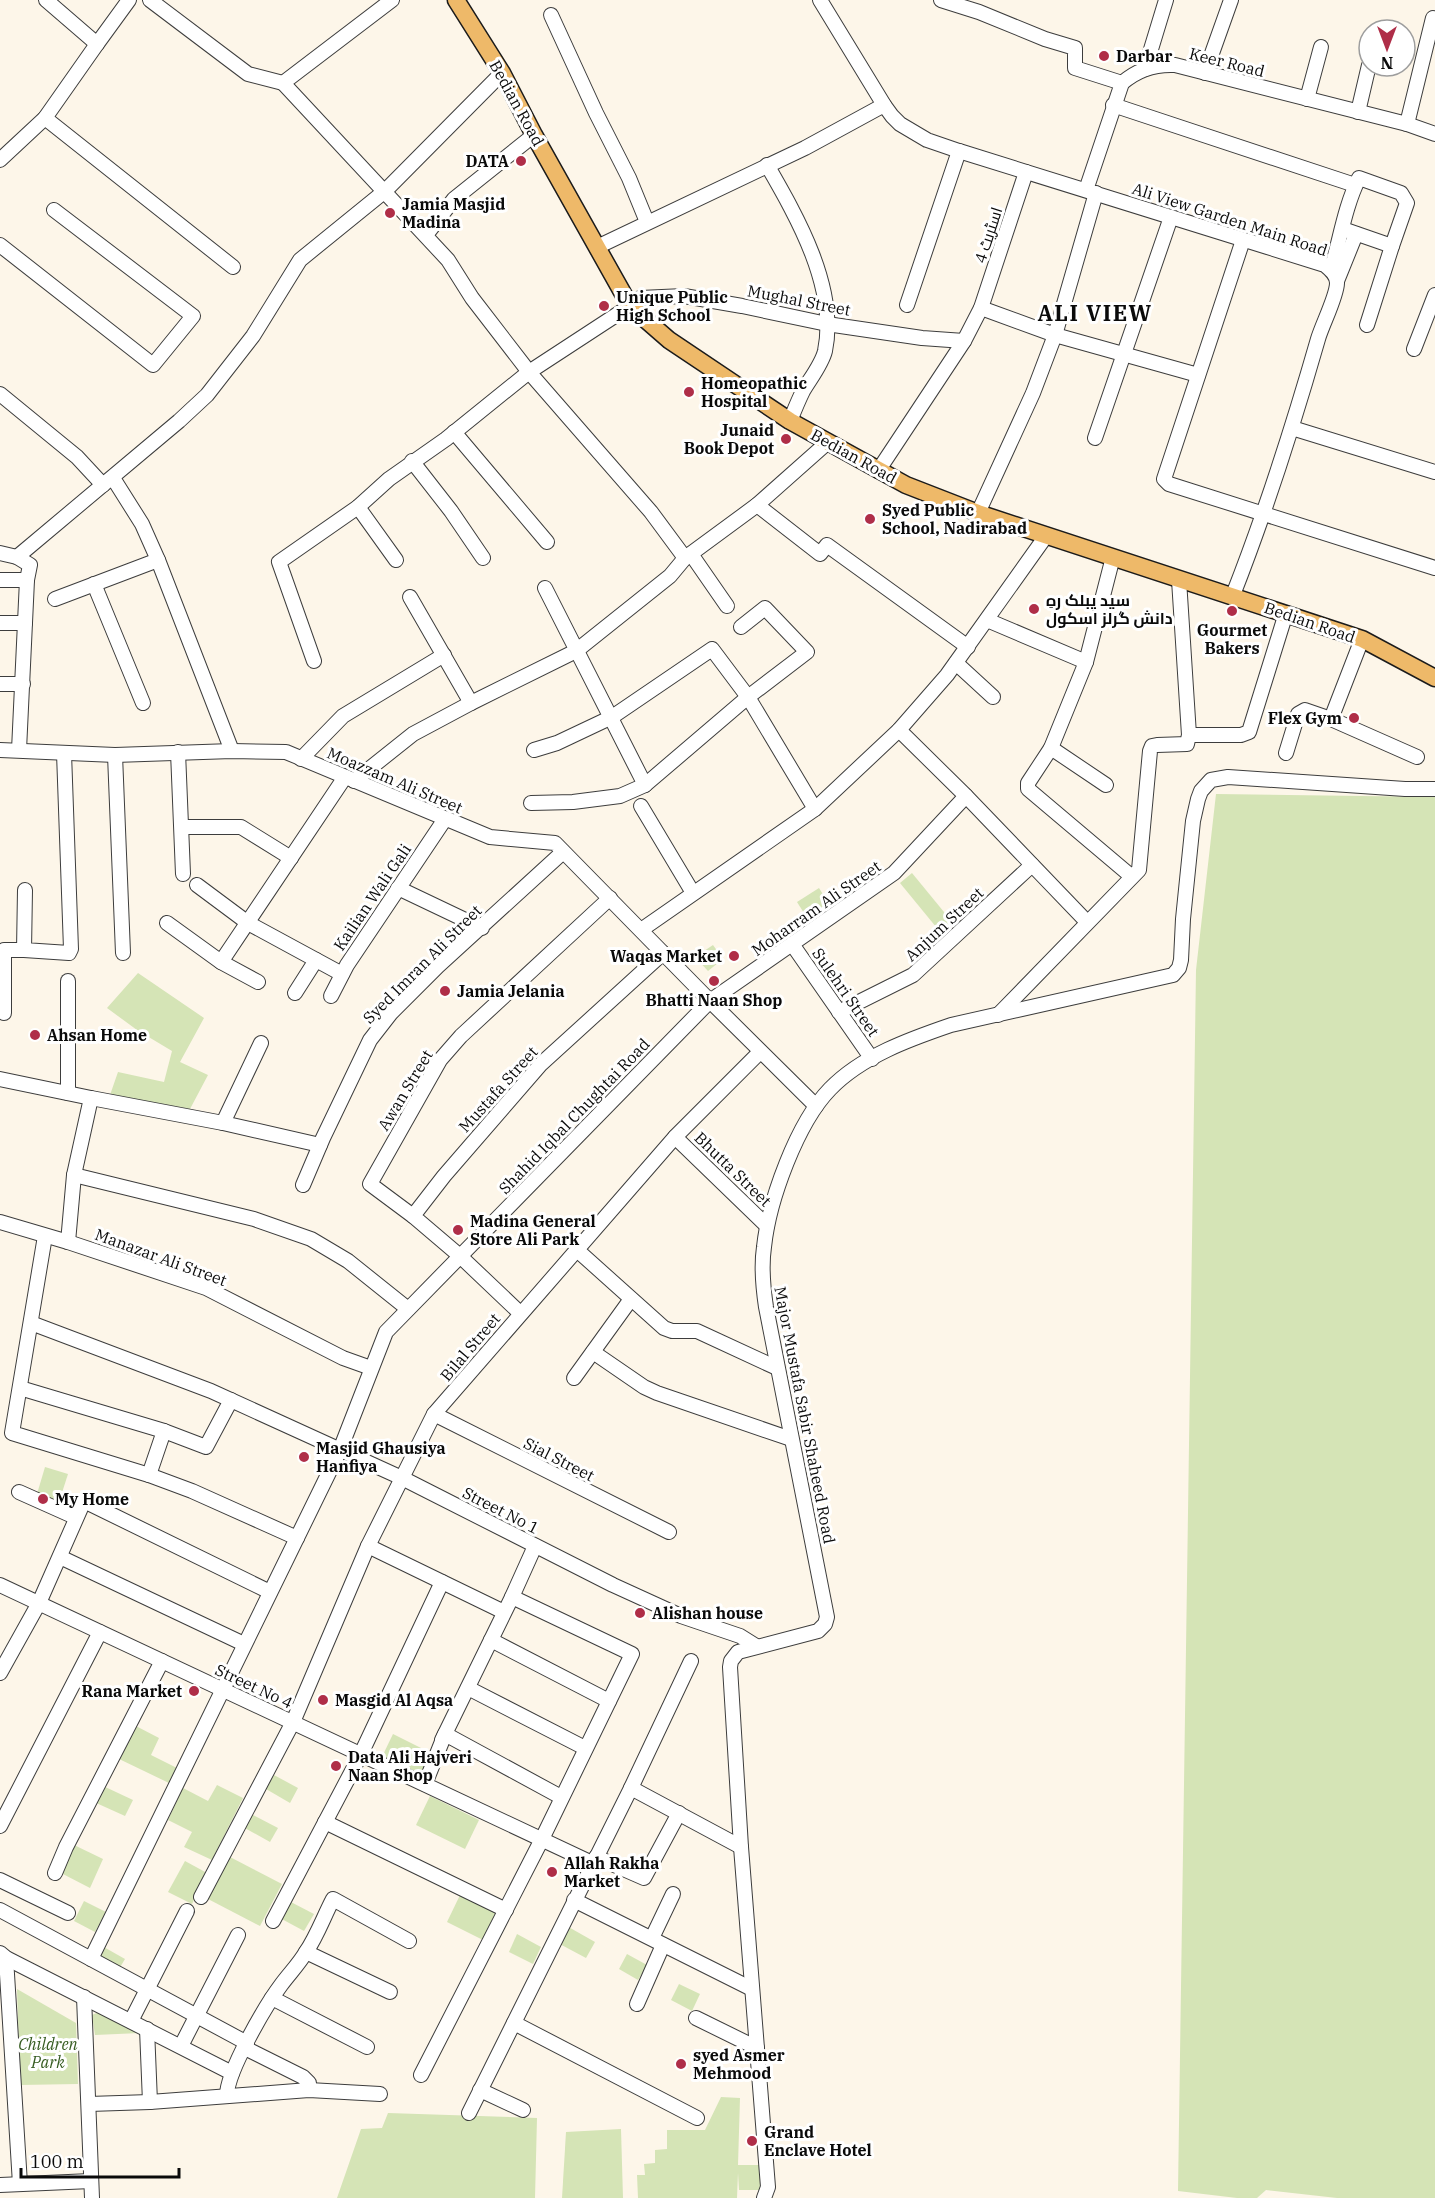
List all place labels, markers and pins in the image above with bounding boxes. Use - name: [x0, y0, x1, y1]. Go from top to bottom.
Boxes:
- place label: Darbar: [1116, 46, 1172, 66]
- marker: Darbar: [1097, 49, 1111, 63]
- place label: DATA: [466, 151, 509, 171]
- marker: DATA: [514, 154, 528, 168]
- place label: Jamia Masjid Madina: [402, 194, 505, 232]
- marker: Jamia Masjid Madina: [383, 206, 397, 220]
- place label: Unique Public High School: [616, 287, 728, 325]
- marker: Unique Public High School: [597, 299, 611, 313]
- place label: Homeopathic Hospital: [701, 373, 807, 411]
- marker: Homeopathic Hospital: [682, 385, 696, 399]
- place label: Junaid Book Depot: [684, 420, 774, 458]
- marker: Junaid Book Depot: [779, 432, 793, 446]
- place label: Syed Public School, Nadirabad: [882, 500, 1027, 538]
- marker: Syed Public School, Nadirabad: [863, 512, 877, 526]
- place label: سید پبلک رہِ دانش گرلز اسکول: [1046, 590, 1173, 628]
- marker: سید پبلک رہِ دانش گرلز اسکول: [1027, 602, 1041, 616]
- marker: Gourmet Bakers: [1225, 604, 1239, 618]
- place label: Gourmet Bakers: [1197, 620, 1267, 658]
- place label: Flex Gym: [1268, 708, 1342, 728]
- marker: Flex Gym: [1347, 711, 1361, 725]
- place label: Waqas Market: [610, 946, 722, 966]
- marker: Waqas Market: [727, 949, 741, 963]
- marker: Bhatti Naan Shop: [707, 974, 721, 988]
- place label: Jamia Jelania: [457, 981, 565, 1001]
- marker: Jamia Jelania: [438, 984, 452, 998]
- place label: Bhatti Naan Shop: [646, 990, 782, 1010]
- place label: Ahsan Home: [47, 1025, 147, 1045]
- marker: Ahsan Home: [28, 1028, 42, 1042]
- place label: Madina General Store Ali Park: [470, 1211, 596, 1249]
- marker: Madina General Store Ali Park: [451, 1223, 465, 1237]
- place label: Masjid Ghausiya Hanfiya: [316, 1438, 446, 1476]
- marker: Masjid Ghausiya Hanfiya: [297, 1450, 311, 1464]
- place label: My Home: [55, 1489, 129, 1509]
- marker: My Home: [36, 1492, 50, 1506]
- place label: Alishan house: [652, 1603, 763, 1623]
- marker: Alishan house: [633, 1606, 647, 1620]
- place label: Rana Market: [82, 1681, 182, 1701]
- marker: Rana Market: [187, 1684, 201, 1698]
- place label: Masgid Al Aqsa: [335, 1690, 453, 1710]
- marker: Masgid Al Aqsa: [316, 1693, 330, 1707]
- place label: Data Ali Hajveri Naan Shop: [348, 1747, 472, 1785]
- marker: Data Ali Hajveri Naan Shop: [329, 1759, 343, 1773]
- place label: Allah Rakha Market: [564, 1853, 659, 1891]
- marker: Allah Rakha Market: [545, 1865, 559, 1879]
- place label: syed Asmer Mehmood: [693, 2045, 785, 2083]
- marker: syed Asmer Mehmood: [674, 2057, 688, 2071]
- place label: Grand Enclave Hotel: [764, 2122, 872, 2160]
- marker: Grand Enclave Hotel: [745, 2134, 759, 2148]

